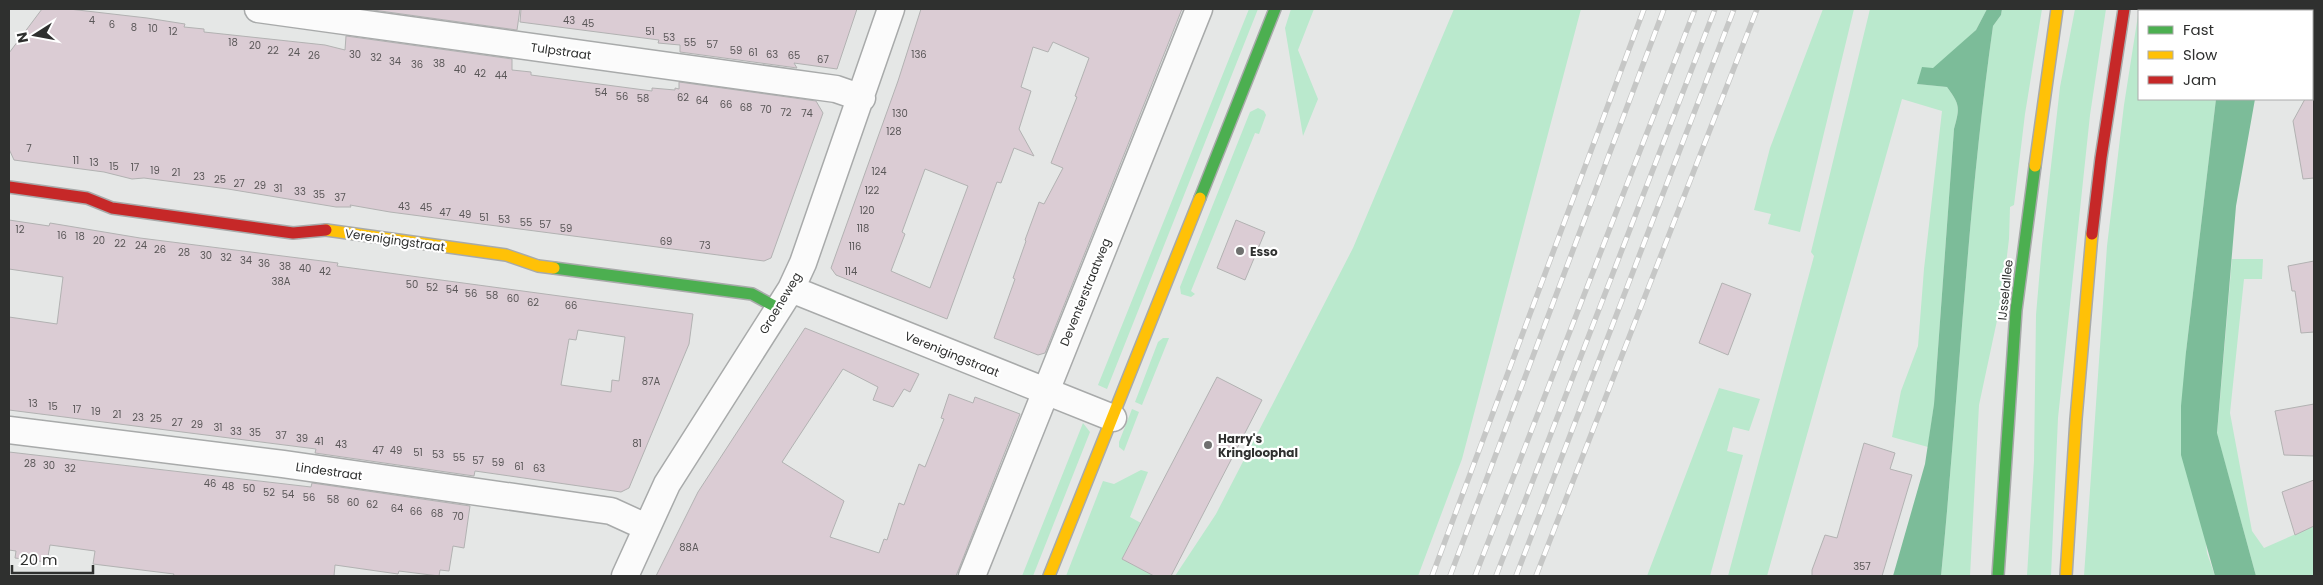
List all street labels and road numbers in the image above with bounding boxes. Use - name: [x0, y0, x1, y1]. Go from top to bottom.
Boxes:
- street label: Tulpstraat: [530, 38, 592, 64]
- street label: Verenigingstraat: [344, 225, 446, 255]
- street label: Deventerstraatweg: [1056, 235, 1114, 349]
- street label: IJsselallee: [1993, 259, 2017, 321]
- street label: Groeneweg: [755, 269, 805, 337]
- street label: Verenigingstraat: [902, 327, 1002, 381]
- street label: Lindestraat: [295, 458, 363, 484]

